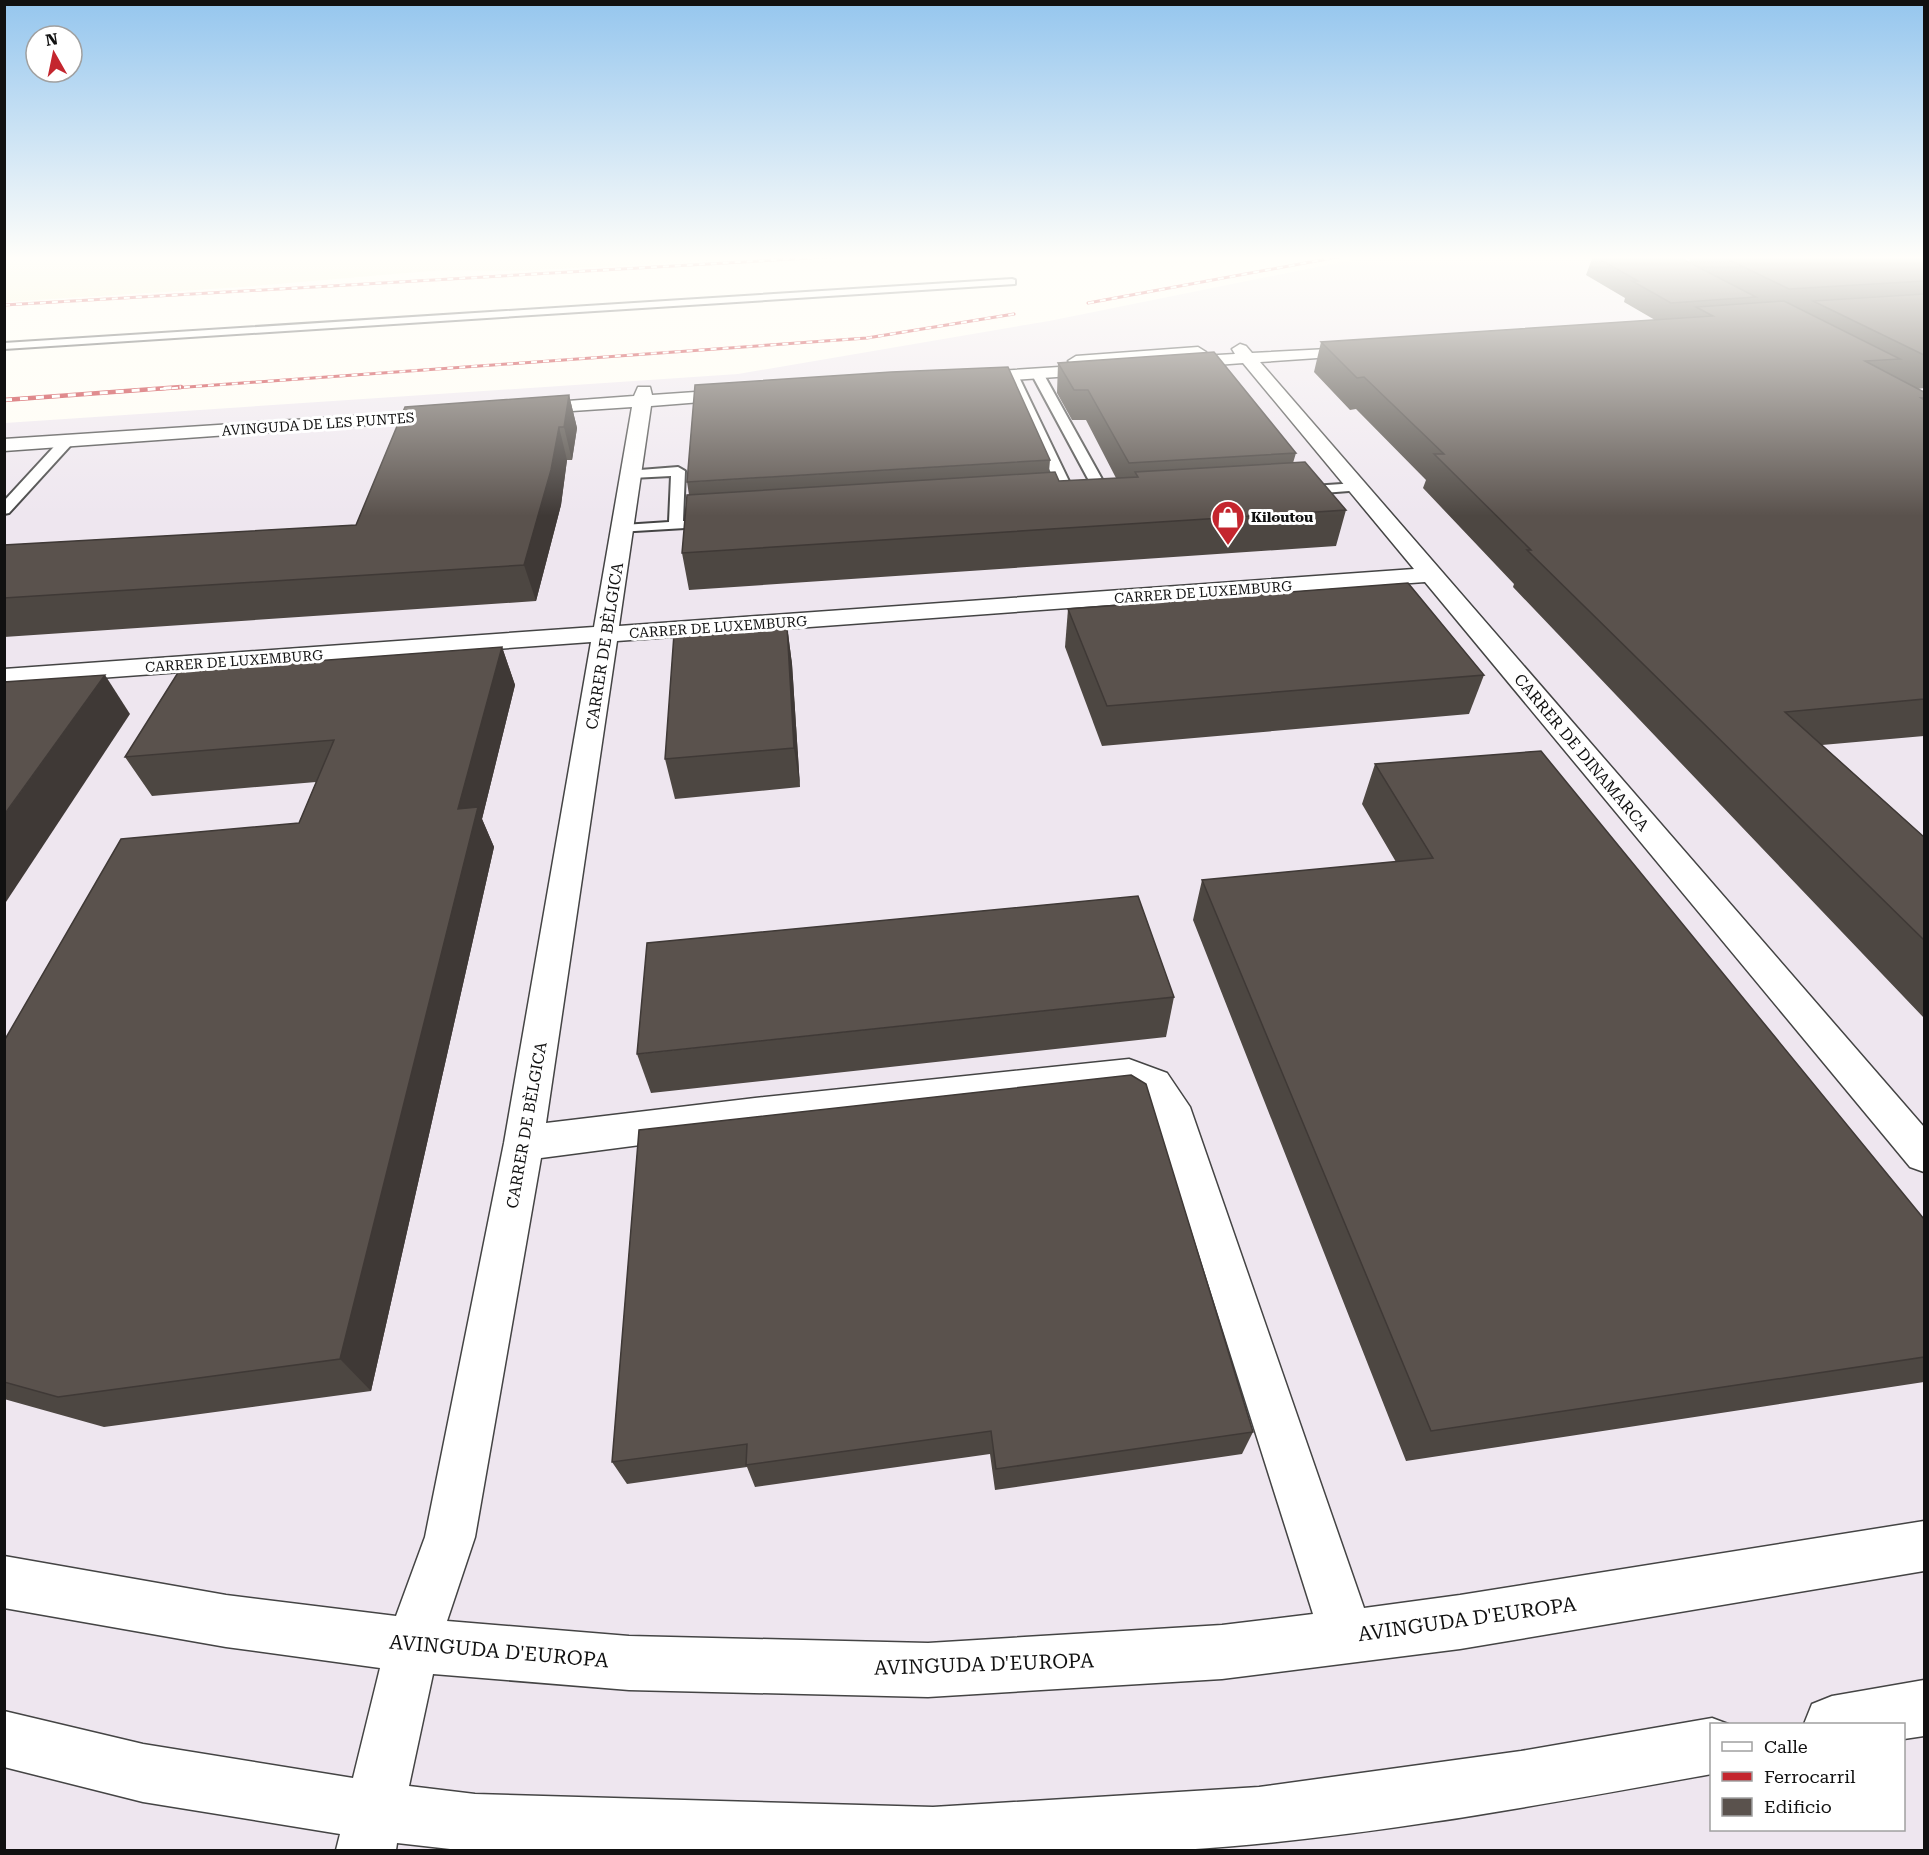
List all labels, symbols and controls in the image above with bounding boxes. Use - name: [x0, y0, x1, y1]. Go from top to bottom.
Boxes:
- north arrow: [24, 24, 84, 84]
- text: N: [44, 29, 59, 50]
- street label: AVINGUDA DE LES PUNTES: [221, 409, 415, 439]
- shop icon: Kiloutou: [1210, 499, 1246, 546]
- place label: Kiloutou: [1251, 509, 1313, 525]
- street label: CARRER DE BÈLGICA: [582, 560, 627, 731]
- street label: CARRER DE LUXEMBURG: [1114, 578, 1293, 606]
- street label: CARRER DE LUXEMBURG: [629, 613, 808, 641]
- street label: CARRER DE LUXEMBURG: [145, 647, 324, 675]
- street label: CARRER DE DINAMARCA: [1510, 670, 1653, 835]
- street label: CARRER DE BÈLGICA: [502, 1039, 551, 1210]
- street label: AVINGUDA D'EUROPA: [1356, 1592, 1578, 1646]
- street label: AVINGUDA D'EUROPA: [388, 1629, 610, 1673]
- street label: AVINGUDA D'EUROPA: [874, 1648, 1094, 1680]
- legend: [1710, 1723, 1905, 1831]
- text: Calle: [1764, 1736, 1808, 1757]
- text: Ferrocarril: [1764, 1766, 1856, 1787]
- text: Edificio: [1764, 1796, 1832, 1817]

